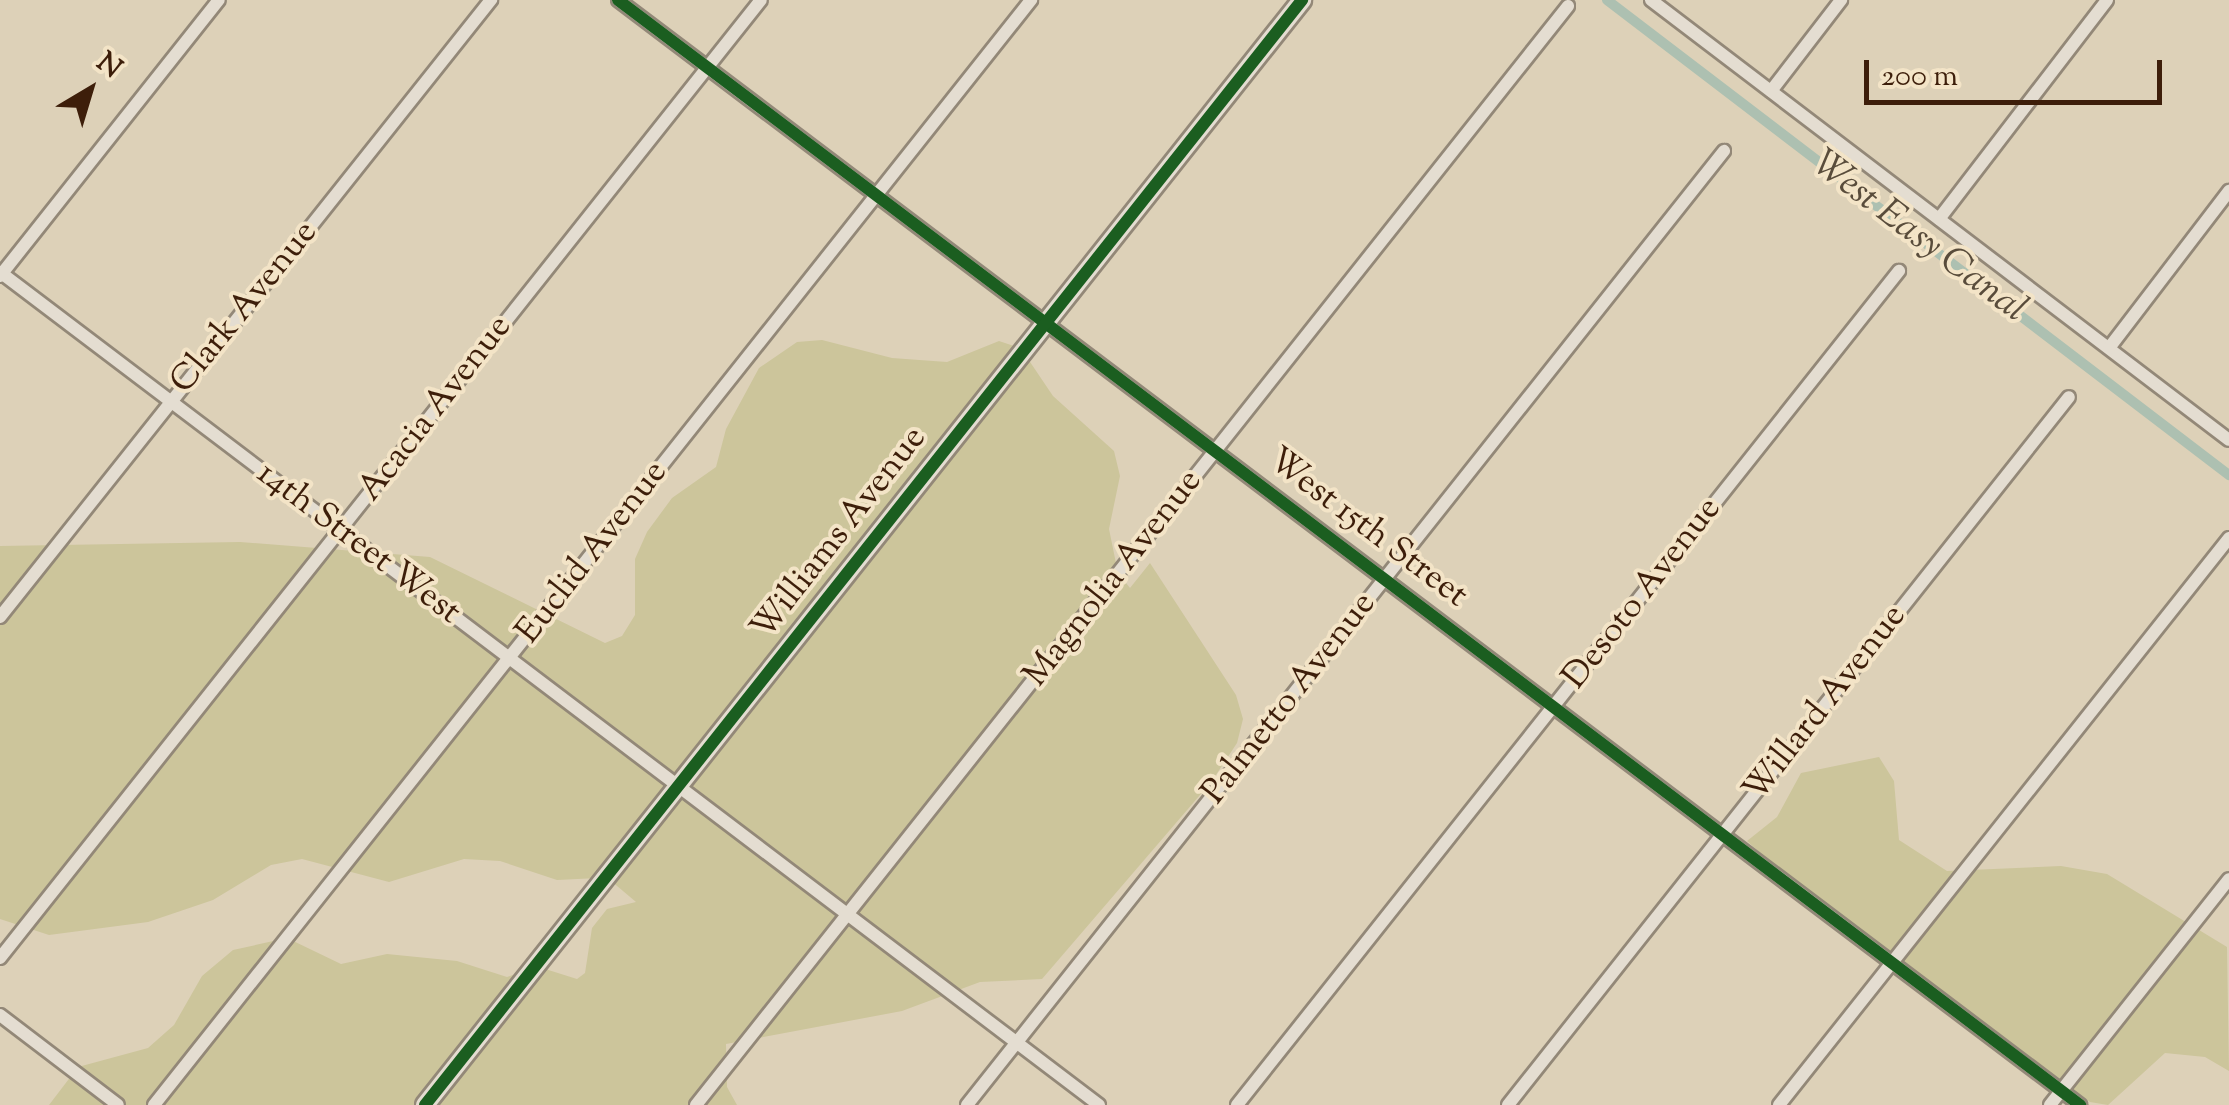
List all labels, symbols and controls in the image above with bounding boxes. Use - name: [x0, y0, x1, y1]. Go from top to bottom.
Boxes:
- north arrow: [40, 40, 140, 140]
- scale bar: [1869, 40, 2166, 102]
- text: N: [87, 44, 130, 89]
- text: 200 m: [1881, 56, 1958, 99]
- water label: West Easy Canal: [1801, 142, 2035, 334]
- street label: Clark Avenue: [163, 213, 327, 403]
- street label: Acacia Avenue: [350, 308, 522, 510]
- street label: Williams Avenue: [744, 419, 936, 649]
- street label: West 15th Street: [1259, 440, 1475, 618]
- street label: Euclid Avenue: [509, 453, 677, 653]
- street label: 14th Street West: [248, 454, 468, 634]
- street label: Magnolia Avenue: [1016, 462, 1212, 696]
- street label: Desoto Avenue: [1555, 490, 1731, 698]
- street label: Palmetto Avenue: [1194, 585, 1386, 813]
- street label: Willard Avenue: [1736, 597, 1916, 811]

